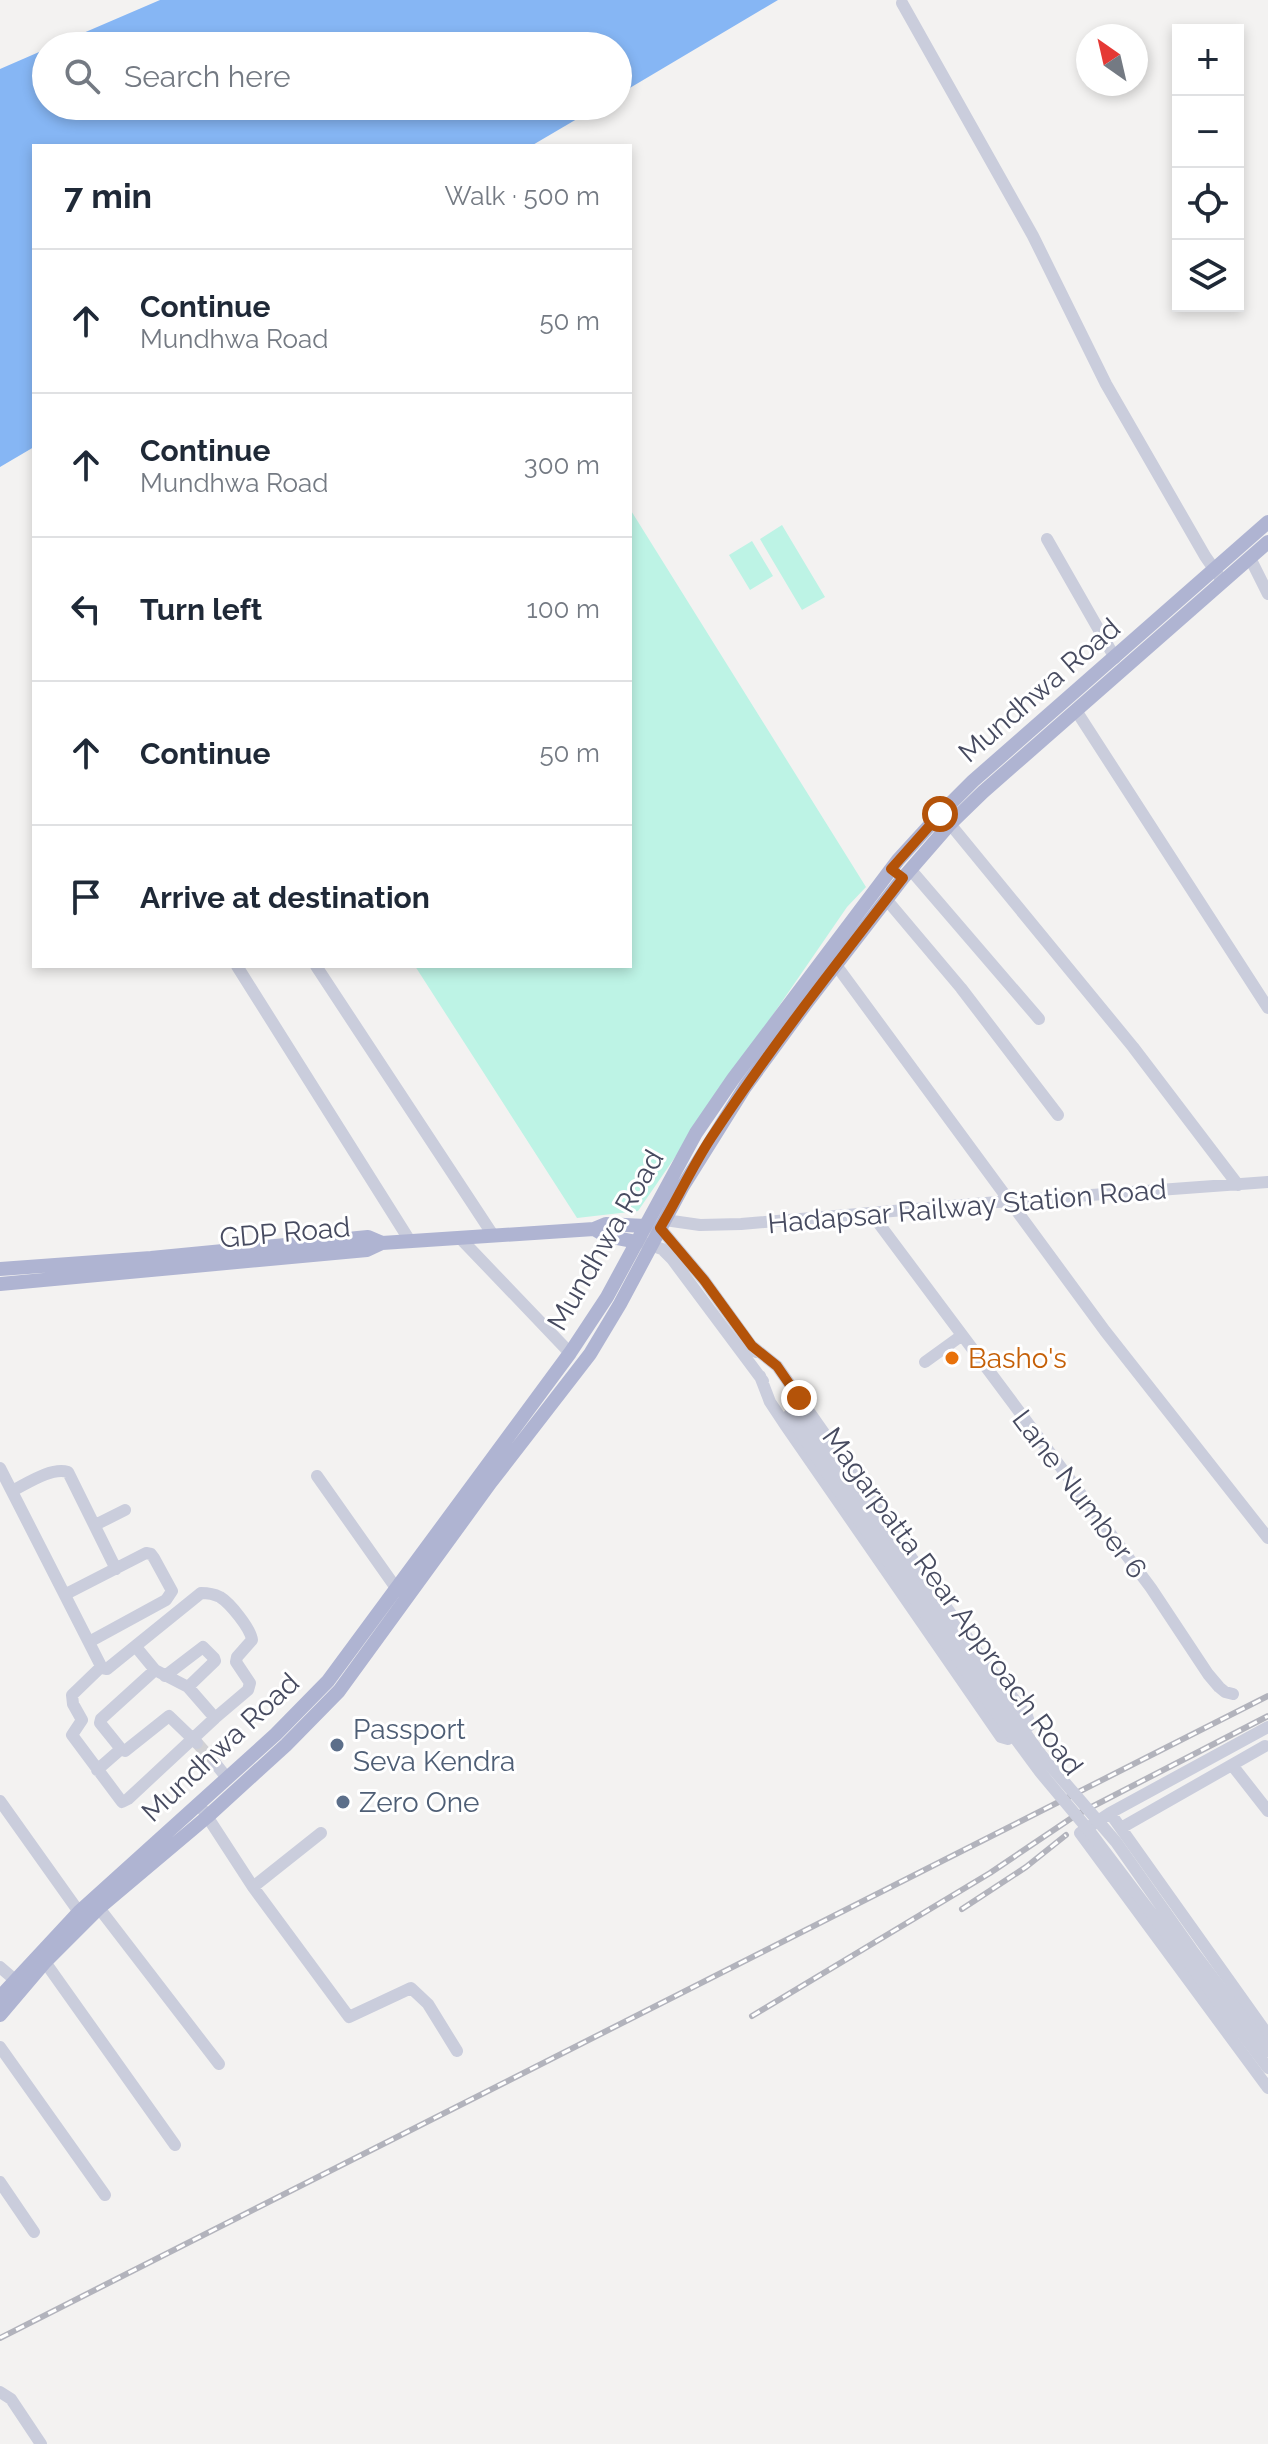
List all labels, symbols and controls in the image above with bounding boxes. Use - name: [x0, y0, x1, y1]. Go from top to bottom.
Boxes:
- north arrow: [1076, 24, 1148, 96]
- map controls: [1172, 24, 1244, 312]
- button: +: [1172, 24, 1244, 96]
- search box: [32, 32, 632, 120]
- icon: search: [60, 54, 104, 98]
- text: Search here: [124, 59, 291, 94]
- button: −: [1172, 96, 1244, 168]
- button: locate: [1172, 168, 1244, 240]
- text: 7 min: [64, 176, 152, 216]
- text: Walk · 500 m: [444, 181, 600, 211]
- button: layers: [1172, 240, 1244, 312]
- text: Continue: [140, 289, 271, 324]
- icon: ahead: [64, 299, 108, 343]
- text: 50 m: [539, 306, 600, 336]
- text: Mundhwa Road: [140, 324, 328, 354]
- text: Continue: [140, 433, 271, 468]
- icon: ahead: [64, 443, 108, 487]
- text: 300 m: [524, 450, 600, 480]
- text: Mundhwa Road: [140, 468, 328, 498]
- icon: left: [64, 587, 108, 631]
- text: Turn left: [140, 592, 262, 627]
- text: 100 m: [527, 594, 600, 624]
- street label: Mundhwa Road: [952, 611, 1127, 769]
- icon: ahead: [64, 731, 108, 775]
- text: Continue: [140, 736, 271, 771]
- text: 50 m: [539, 738, 600, 768]
- route start: [922, 796, 958, 832]
- icon: arrive: [64, 875, 108, 919]
- text: Arrive at destination: [140, 880, 430, 915]
- street label: Mundhwa Road: [540, 1144, 670, 1336]
- street label: Hadapsar Railway Station Road: [766, 1173, 1168, 1240]
- street label: GDP Road: [218, 1210, 352, 1255]
- place label: Basho's: [968, 1342, 1067, 1375]
- marker: Basho's: [943, 1349, 961, 1367]
- route end: [781, 1380, 817, 1416]
- street label: Lane Number 6: [1006, 1404, 1154, 1585]
- street label: Magarpatta Rear Approach Road: [815, 1421, 1090, 1781]
- street label: Mundhwa Road: [135, 1666, 306, 1829]
- place label: Passport Seva Kendra: [353, 1713, 515, 1778]
- marker: Passport Seva Kendra: [328, 1736, 346, 1754]
- place label: Zero One: [359, 1786, 479, 1819]
- marker: Zero One: [334, 1793, 352, 1811]

